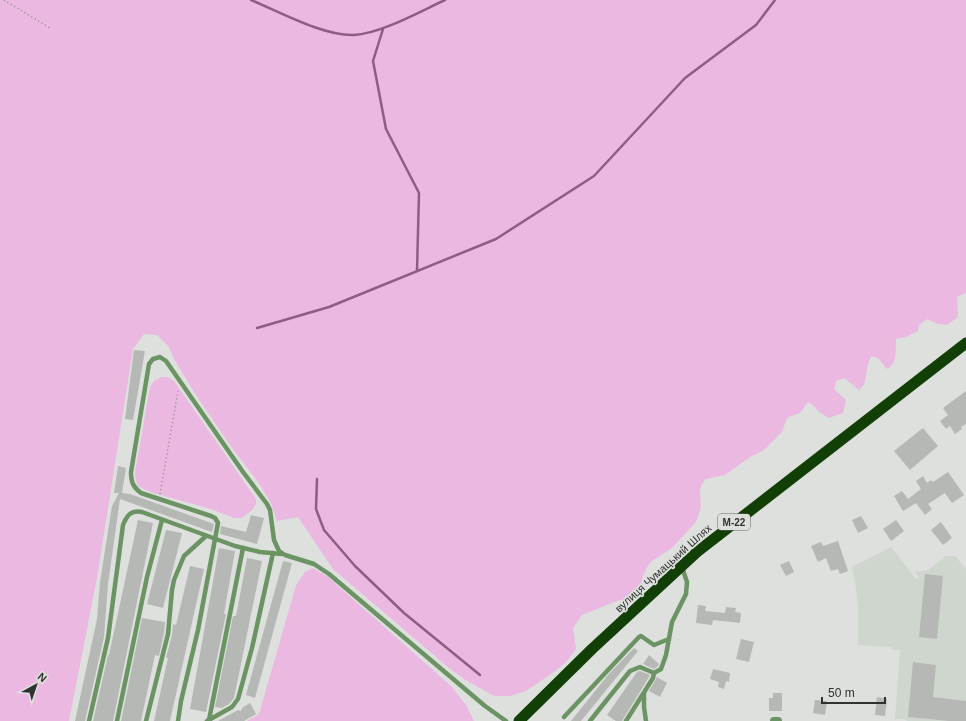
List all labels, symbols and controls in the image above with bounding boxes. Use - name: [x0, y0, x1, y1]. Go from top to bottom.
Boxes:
- road number: М-22: [718, 514, 750, 530]
- street label: вулиця Чумацький Шлях: [612, 521, 714, 614]
- north arrow: [16, 665, 56, 705]
- text: N: [36, 670, 49, 685]
- scale bar: [822, 679, 885, 705]
- text: 50 m: [828, 686, 855, 700]

